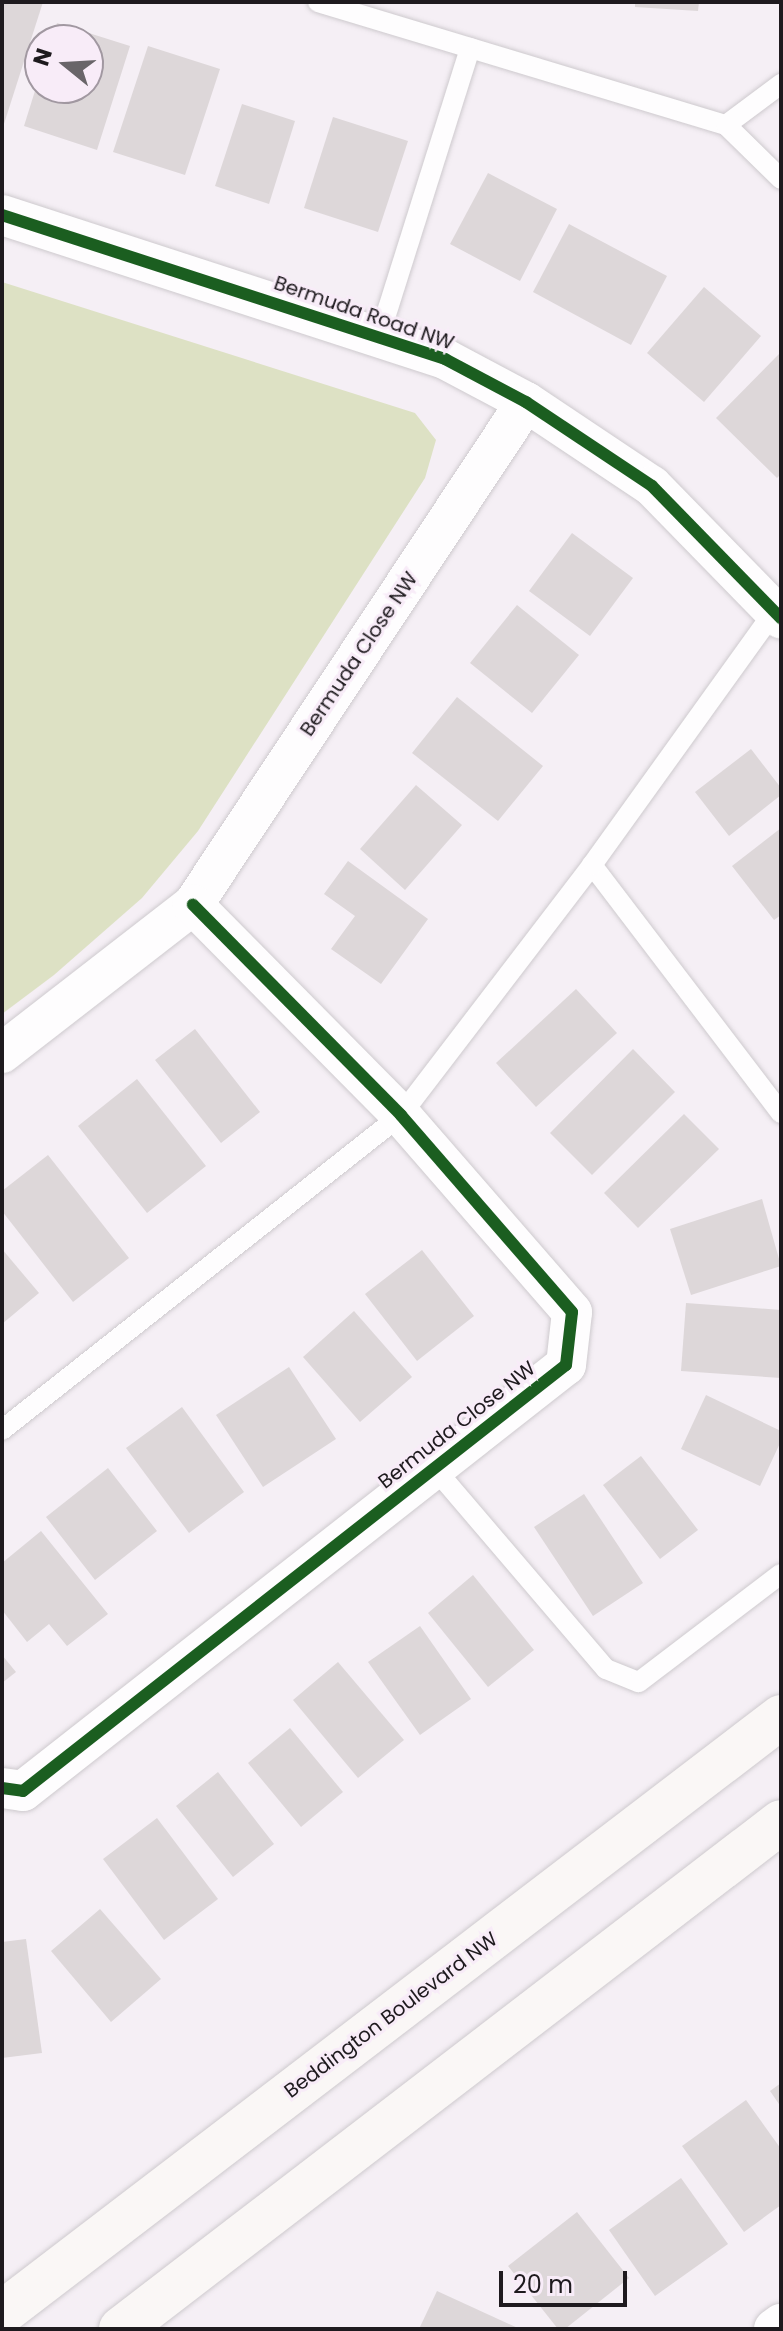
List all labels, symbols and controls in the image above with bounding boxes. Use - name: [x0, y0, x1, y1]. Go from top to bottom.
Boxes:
- north arrow: [24, 24, 104, 104]
- text: N: [25, 44, 60, 70]
- street label: Bermuda Road NW: [271, 271, 457, 355]
- street label: Bermuda Close NW: [295, 567, 423, 741]
- street label: Bermuda Close NW: [374, 1356, 540, 1494]
- street label: Beddington Boulevard NW: [280, 1927, 502, 2103]
- scale bar: [503, 2255, 631, 2305]
- text: 20 m: [513, 2268, 573, 2301]

